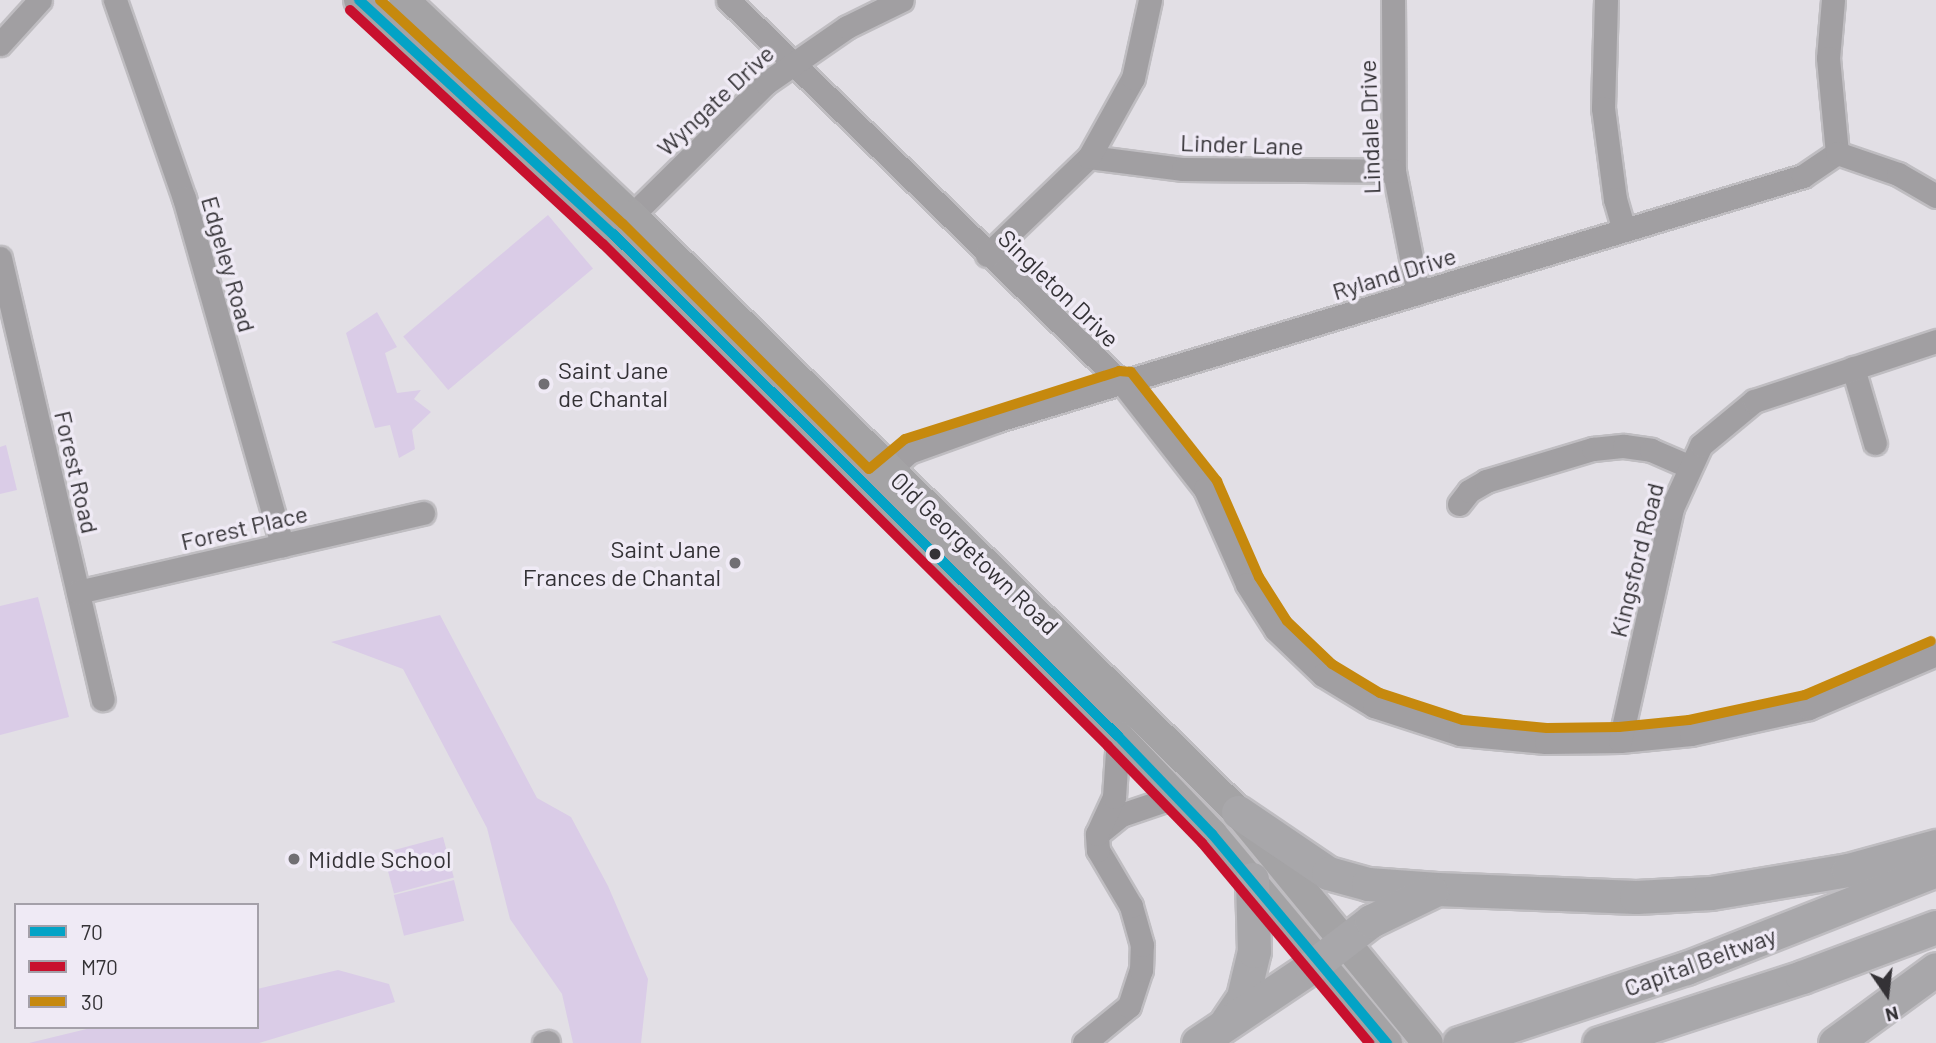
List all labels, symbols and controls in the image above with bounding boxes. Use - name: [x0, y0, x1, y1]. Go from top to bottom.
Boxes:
- street label: Wyngate Drive: [651, 39, 779, 161]
- street label: Lindale Drive: [1352, 59, 1386, 195]
- street label: Linder Lane: [1180, 127, 1304, 161]
- street label: Edgeley Road: [196, 193, 262, 335]
- street label: Singleton Drive: [993, 223, 1125, 353]
- street label: Ryland Drive: [1329, 241, 1459, 305]
- place label: Saint Jane de Chantal: [558, 356, 668, 412]
- marker: Saint Jane de Chantal: [536, 376, 552, 392]
- street label: Forest Road: [49, 408, 105, 536]
- street label: Old Georgetown Road: [885, 466, 1065, 640]
- street label: Kingsford Road: [1603, 480, 1669, 640]
- street label: Forest Place: [178, 498, 310, 556]
- place label: Saint Jane Frances de Chantal: [523, 535, 721, 591]
- unlabelled marker: [928, 547, 942, 561]
- marker: Saint Jane Frances de Chantal: [727, 555, 743, 571]
- place label: Middle School: [308, 845, 452, 873]
- marker: Middle School: [286, 851, 302, 867]
- legend: [14, 903, 259, 1029]
- text: 70: [81, 919, 103, 944]
- street label: Capital Beltway: [1620, 920, 1780, 1002]
- text: M70: [81, 954, 118, 979]
- north arrow: [1852, 959, 1922, 1029]
- text: 30: [81, 989, 104, 1014]
- text: N: [1883, 1002, 1901, 1028]

